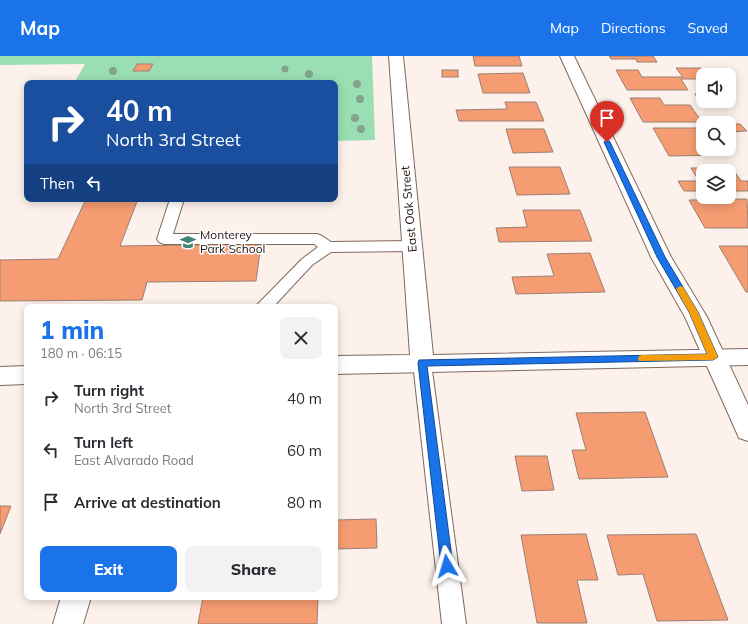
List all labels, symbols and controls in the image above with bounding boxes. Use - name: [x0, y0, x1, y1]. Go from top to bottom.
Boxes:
- text: Map: [20, 16, 60, 40]
- text: Map: [550, 19, 579, 37]
- text: Directions: [601, 19, 666, 37]
- text: Saved: [688, 19, 728, 37]
- map controls: [696, 68, 736, 204]
- button: sound: [696, 68, 736, 108]
- text: 40 m: [106, 93, 172, 128]
- icon: right: [40, 96, 92, 148]
- pin: [590, 101, 624, 142]
- icon: arrive: [596, 107, 618, 129]
- button: search: [696, 116, 736, 156]
- text: North 3rd Street: [106, 128, 241, 151]
- button: layers: [696, 164, 736, 204]
- street label: East Oak Street: [397, 165, 420, 253]
- icon: left: [83, 172, 105, 194]
- text: Then: [40, 174, 75, 193]
- place label: Monterey Park School: [200, 227, 265, 256]
- school or university icon: Monterey Park School: [179, 233, 197, 251]
- text: 1 min: [40, 315, 104, 345]
- button: close: [280, 317, 322, 359]
- text: 180 m · 06:15: [40, 345, 122, 361]
- text: Turn right: [74, 381, 144, 400]
- icon: right: [40, 387, 62, 409]
- text: 40 m: [287, 389, 322, 408]
- text: North 3rd Street: [74, 400, 171, 416]
- text: Turn left: [74, 433, 133, 452]
- icon: left: [40, 439, 62, 461]
- text: 60 m: [287, 441, 322, 460]
- text: East Alvarado Road: [74, 452, 194, 468]
- icon: arrive: [40, 491, 62, 513]
- text: Arrive at destination: [74, 493, 221, 512]
- text: 80 m: [287, 493, 322, 512]
- position arrow: [426, 545, 468, 587]
- button: Exit: [40, 546, 177, 592]
- button: Share: [185, 546, 322, 592]

